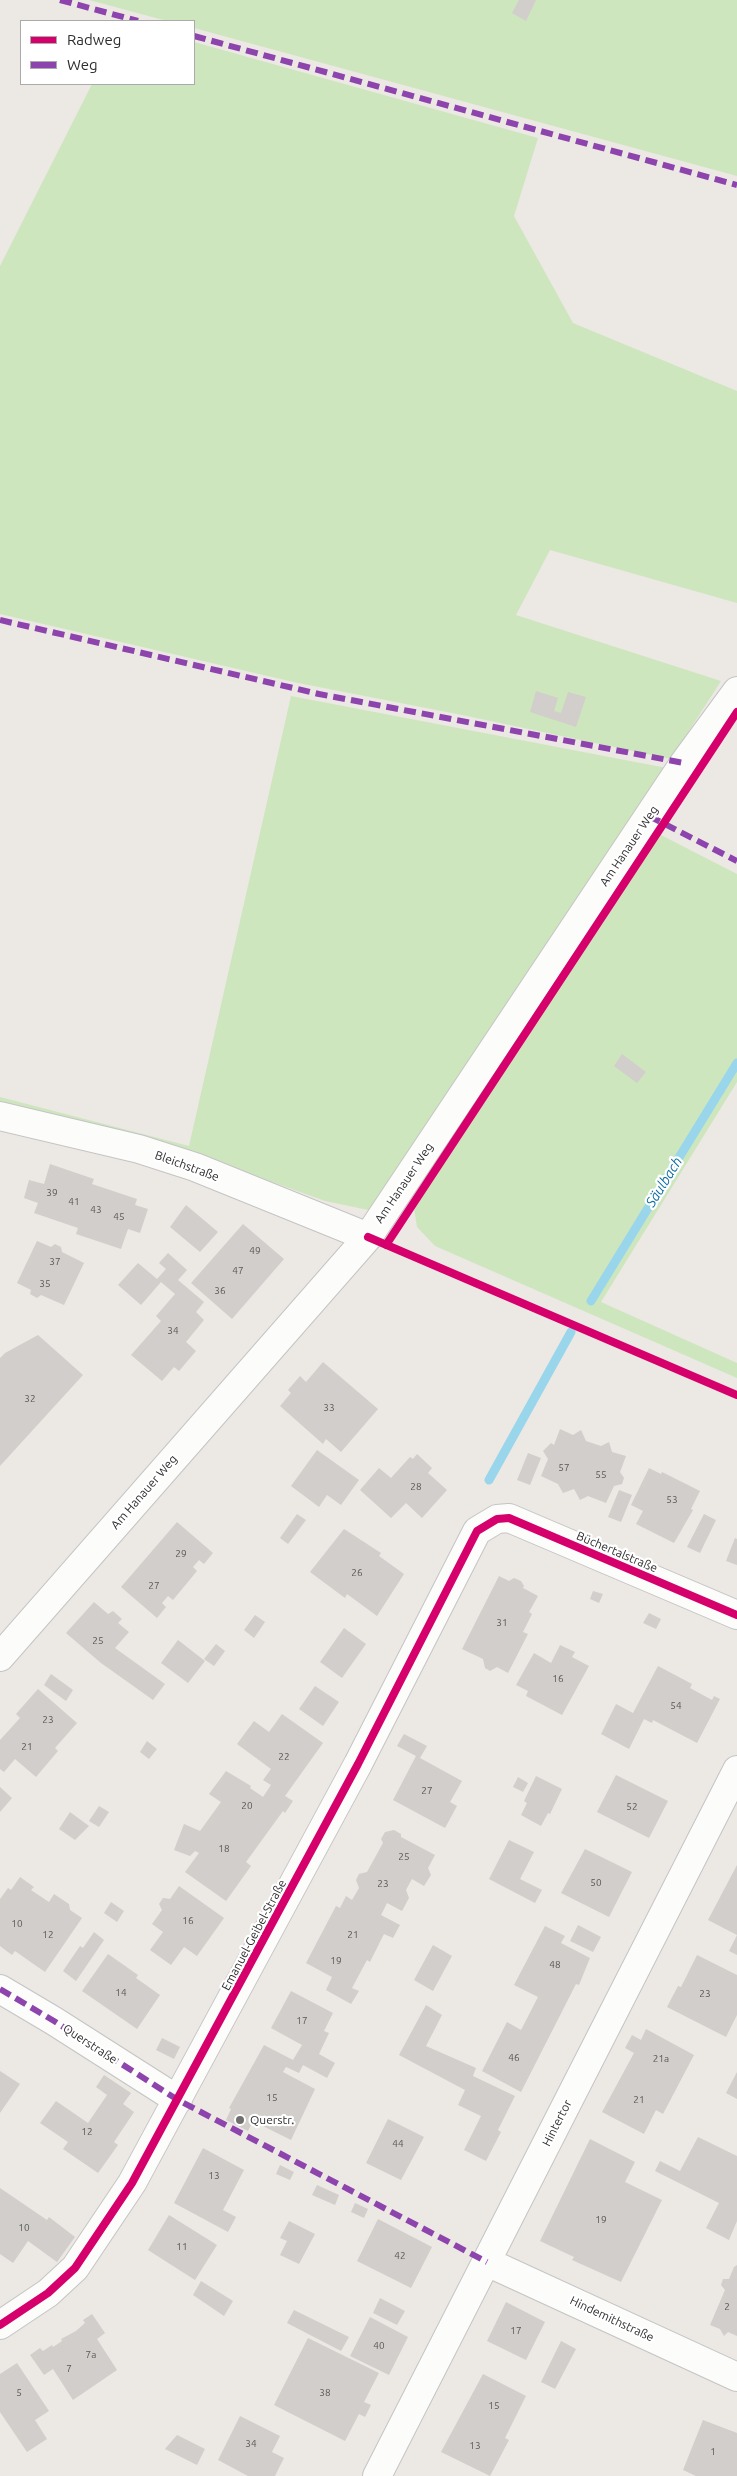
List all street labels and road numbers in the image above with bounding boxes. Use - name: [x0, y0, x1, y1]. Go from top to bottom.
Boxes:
- street label: Am Hanauer Weg: [597, 803, 661, 889]
- street label: Am Hanauer Weg: [372, 1140, 436, 1226]
- street label: Bleichstraße: [153, 1148, 221, 1184]
- street label: Am Hanauer Weg: [108, 1452, 180, 1532]
- street label: Büchertalstraße: [574, 1528, 660, 1576]
- street label: Emanuel-Geibel-Straße: [219, 1877, 289, 1993]
- street label: Querstraße: [60, 2021, 120, 2067]
- street label: Hintertor: [539, 2097, 575, 2149]
- street label: Hindemithstraße: [568, 2293, 656, 2345]

